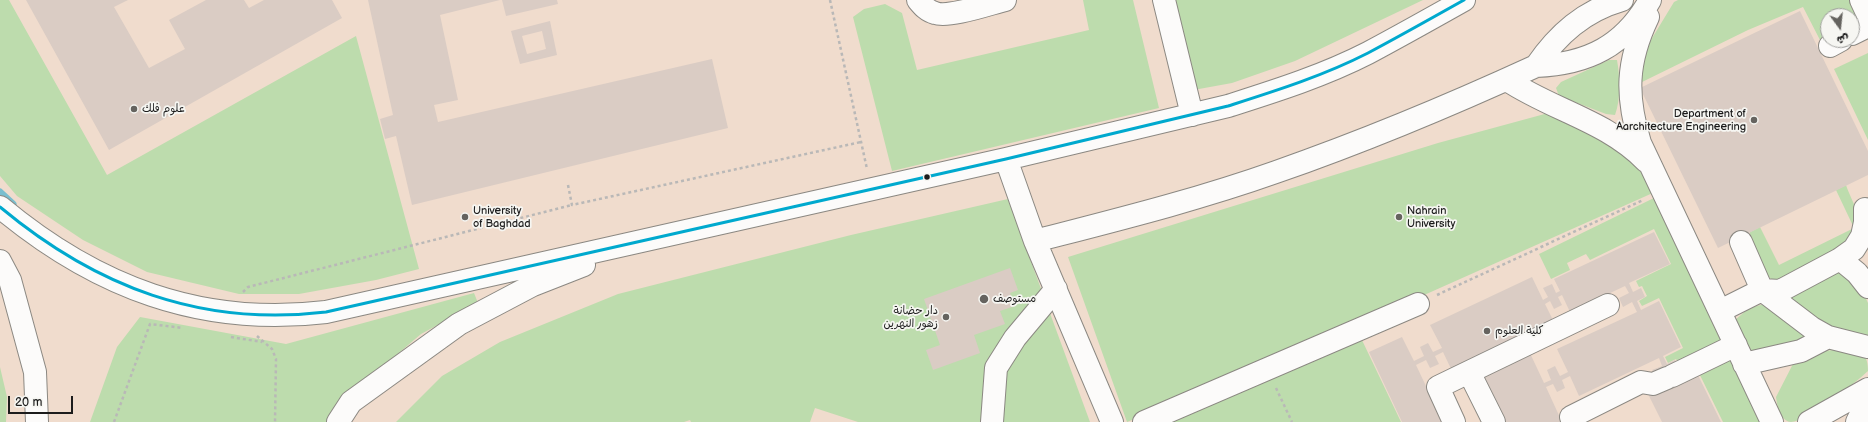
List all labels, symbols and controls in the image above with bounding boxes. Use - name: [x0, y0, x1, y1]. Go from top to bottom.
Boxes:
- north arrow: [1820, 8, 1860, 48]
- text: ش: [1835, 31, 1851, 47]
- place label: علوم فلك: [142, 102, 185, 116]
- marker: علوم فلك: [129, 104, 139, 114]
- place label: Department of Aarchitecture Engineering: [1616, 107, 1746, 133]
- marker: Department of Aarchitecture Engineering: [1749, 115, 1759, 125]
- unlabelled marker: [922, 172, 932, 182]
- place label: University of Baghdad: [473, 204, 531, 230]
- place label: Nahrain University: [1407, 204, 1455, 230]
- marker: University of Baghdad: [460, 212, 470, 222]
- marker: Nahrain University: [1394, 212, 1404, 222]
- place label: مستوصف: [993, 292, 1036, 306]
- marker: مستوصف: [978, 293, 990, 305]
- place label: دار حضانة زهور النهرين: [884, 304, 938, 330]
- marker: دار حضانة زهور النهرين: [941, 312, 951, 322]
- place label: كلية العلوم: [1495, 324, 1543, 338]
- marker: كلية العلوم: [1482, 326, 1492, 336]
- scale bar: [10, 388, 75, 414]
- text: 20 m: [15, 395, 42, 410]

